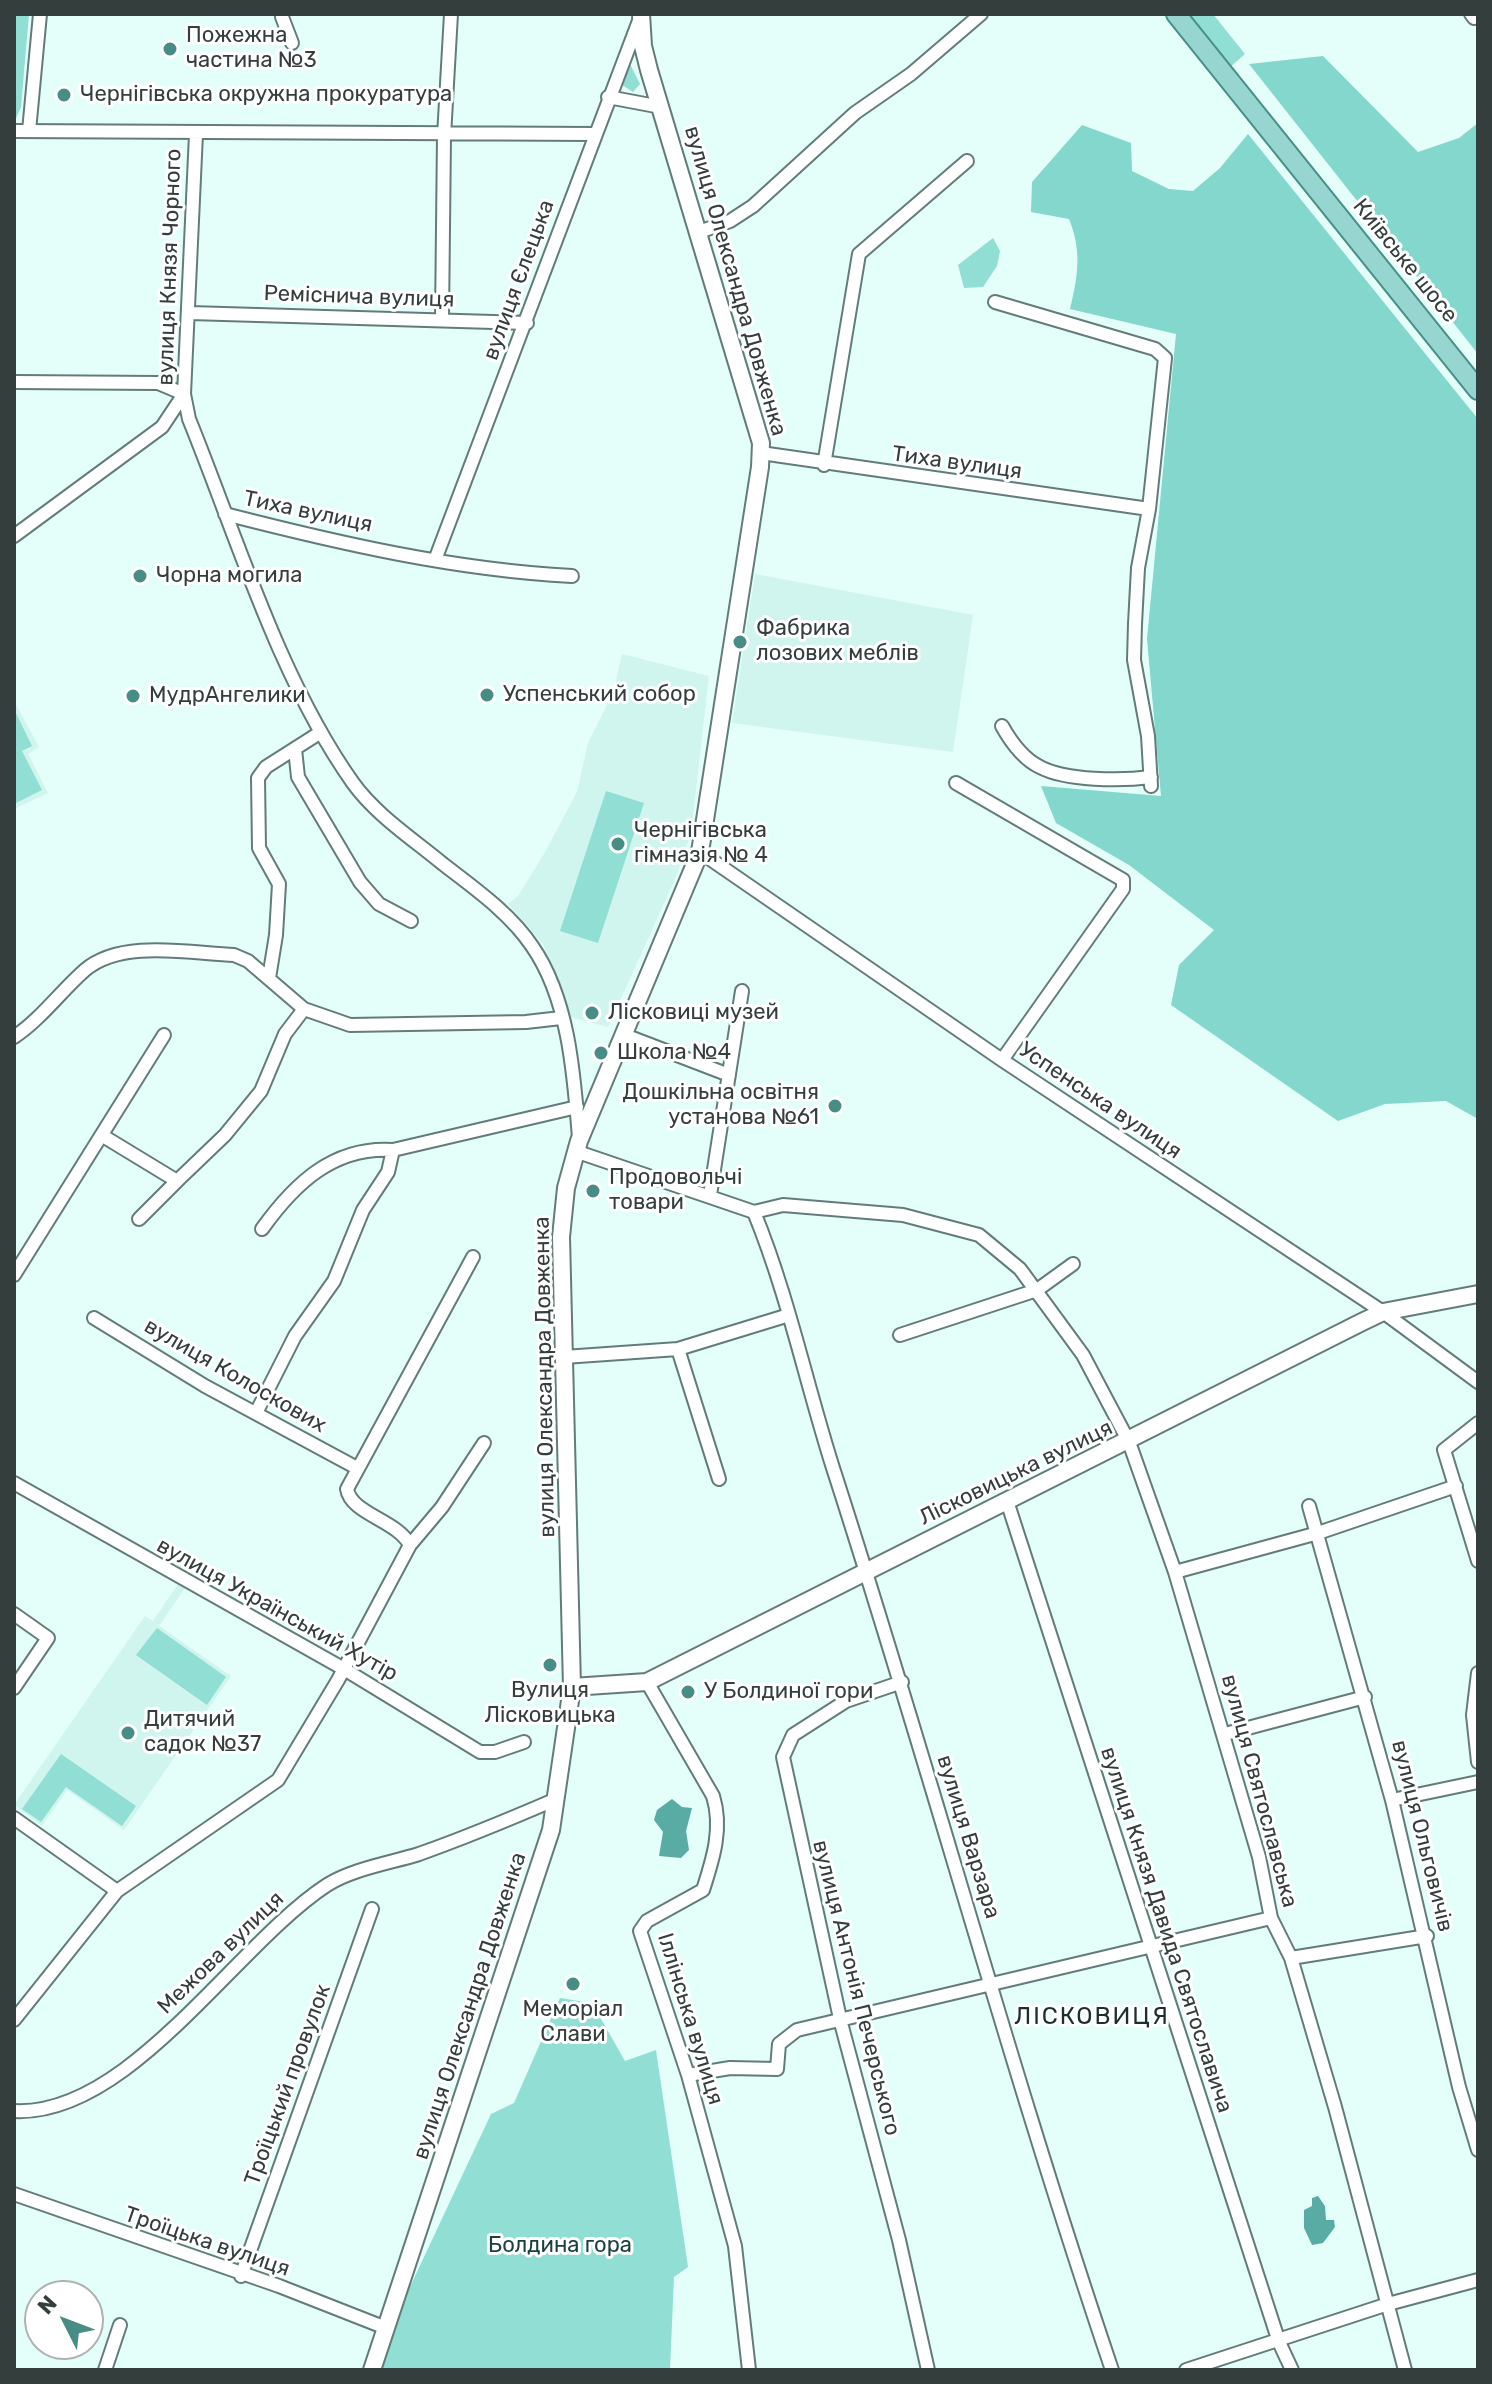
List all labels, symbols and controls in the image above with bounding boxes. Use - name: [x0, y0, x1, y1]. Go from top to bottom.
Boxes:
- place label: Пожежна частина №3: [186, 23, 317, 74]
- marker: Пожежна частина №3: [161, 40, 179, 58]
- place label: Чернігівська окружна прокуратура: [80, 82, 452, 108]
- marker: Чернігівська окружна прокуратура: [55, 86, 73, 104]
- street label: вулиця Олександра Довженка: [678, 123, 792, 439]
- street label: вулиця Князя Чорного: [153, 148, 187, 386]
- street label: Київське шосе: [1347, 194, 1463, 328]
- street label: вулиця Єлецька: [478, 196, 560, 364]
- street label: Реміснича вулиця: [263, 280, 455, 314]
- street label: Тиха вулиця: [890, 441, 1024, 485]
- street label: Тиха вулиця: [241, 485, 375, 539]
- place label: Чорна могила: [156, 563, 302, 589]
- marker: Чорна могила: [131, 567, 149, 585]
- place label: Фабрика лозових меблів: [756, 616, 919, 668]
- marker: Фабрика лозових меблів: [731, 633, 749, 651]
- place label: Успенський собор: [503, 682, 696, 708]
- place label: МудрАнгелики: [149, 683, 306, 709]
- marker: Успенський собор: [478, 686, 496, 704]
- marker: МудрАнгелики: [124, 687, 142, 705]
- place label: Чернігівська гімназія № 4: [634, 818, 768, 870]
- marker: Чернігівська гімназія № 4: [609, 835, 627, 853]
- place label: Лісковиці музей: [608, 1000, 779, 1026]
- marker: Лісковиці музей: [583, 1004, 601, 1022]
- street label: Успенська вулиця: [1014, 1037, 1186, 1165]
- place label: Школа №4: [617, 1040, 731, 1066]
- marker: Школа №4: [592, 1044, 610, 1062]
- place label: Дошкільна освітня установа №61: [623, 1080, 819, 1132]
- marker: Дошкільна освітня установа №61: [826, 1097, 844, 1115]
- place label: Продовольчі товари: [609, 1165, 742, 1216]
- marker: Продовольчі товари: [584, 1182, 602, 1200]
- street label: вулиця Олександра Довженка: [529, 1216, 561, 1538]
- street label: вулиця Колоскових: [139, 1313, 331, 1439]
- street label: Лісковицька вулиця: [915, 1415, 1117, 1531]
- street label: вулиця Український Хутір: [152, 1533, 402, 1687]
- marker: Вулиця Лісковицька: [541, 1656, 559, 1674]
- street label: вулиця Святославська: [1215, 1672, 1303, 1910]
- place label: Вулиця Лісковицька: [484, 1678, 616, 1730]
- place label: У Болдиної гори: [704, 1679, 873, 1705]
- marker: У Болдиної гори: [679, 1683, 697, 1701]
- place label: Дитячий садок №37: [144, 1707, 261, 1758]
- marker: Дитячий садок №37: [119, 1724, 137, 1742]
- street label: вулиця Ольговичів: [1385, 1737, 1459, 1935]
- street label: вулиця Князя Давида Святославича: [1094, 1744, 1238, 2116]
- street label: вулиця Варзара: [931, 1752, 1005, 1922]
- street label: вулиця Антонія Печерського: [806, 1838, 906, 2138]
- street label: вулиця Олександра Довженка: [408, 1849, 532, 2163]
- street label: Межова вулиця: [152, 1886, 290, 2020]
- street label: Іллінська вулиця: [651, 1930, 729, 2108]
- marker: Меморіал Слави: [564, 1975, 582, 1993]
- street label: Троїцький провулок: [239, 1981, 337, 2189]
- place label: Меморіал Слави: [523, 1997, 623, 2048]
- district label: ЛІСКОВИЦЯ: [1014, 2003, 1170, 2031]
- street label: Троїцька вулиця: [121, 2201, 293, 2283]
- park label: Болдина гора: [488, 2233, 632, 2259]
- north arrow: [24, 2280, 104, 2360]
- text: N: [32, 2290, 63, 2320]

